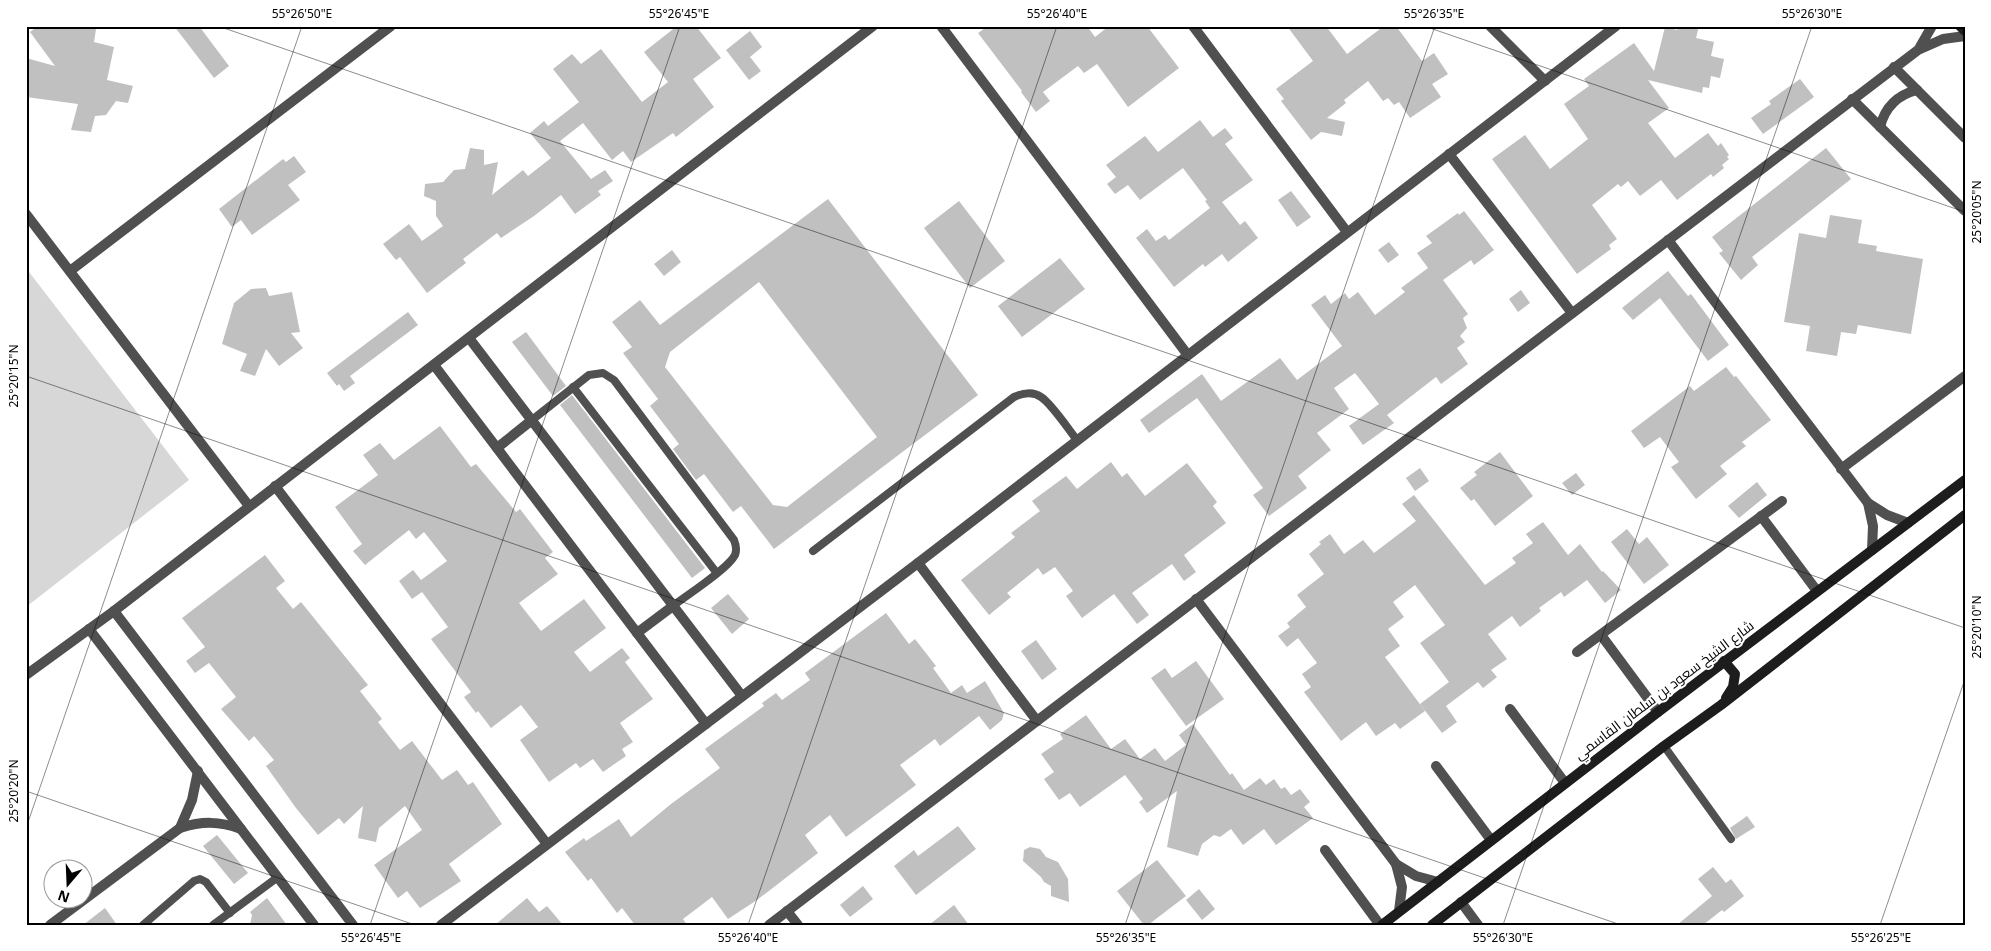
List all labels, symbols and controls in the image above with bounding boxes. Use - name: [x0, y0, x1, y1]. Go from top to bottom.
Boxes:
- text: 55°26'50"E: [272, 5, 332, 22]
- text: 55°26'45"E: [649, 5, 709, 22]
- text: 55°26'40"E: [1027, 5, 1087, 22]
- text: 55°26'35"E: [1404, 5, 1464, 22]
- text: 55°26'30"E: [1782, 5, 1842, 22]
- text: 25°20'05"N: [1968, 180, 1985, 244]
- text: 25°20'15"N: [5, 344, 22, 408]
- text: 25°20'10"N: [1968, 595, 1985, 659]
- street label: شارع الشيخ سعود بن سلطان القاسمي: [1570, 616, 1759, 766]
- text: 25°20'20"N: [5, 759, 22, 823]
- north arrow: [42, 858, 92, 908]
- text: N: [55, 886, 72, 908]
- text: 55°26'45"E: [341, 929, 401, 946]
- text: 55°26'40"E: [718, 929, 778, 946]
- text: 55°26'35"E: [1096, 929, 1156, 946]
- text: 55°26'30"E: [1473, 929, 1533, 946]
- text: 55°26'25"E: [1851, 929, 1911, 946]

